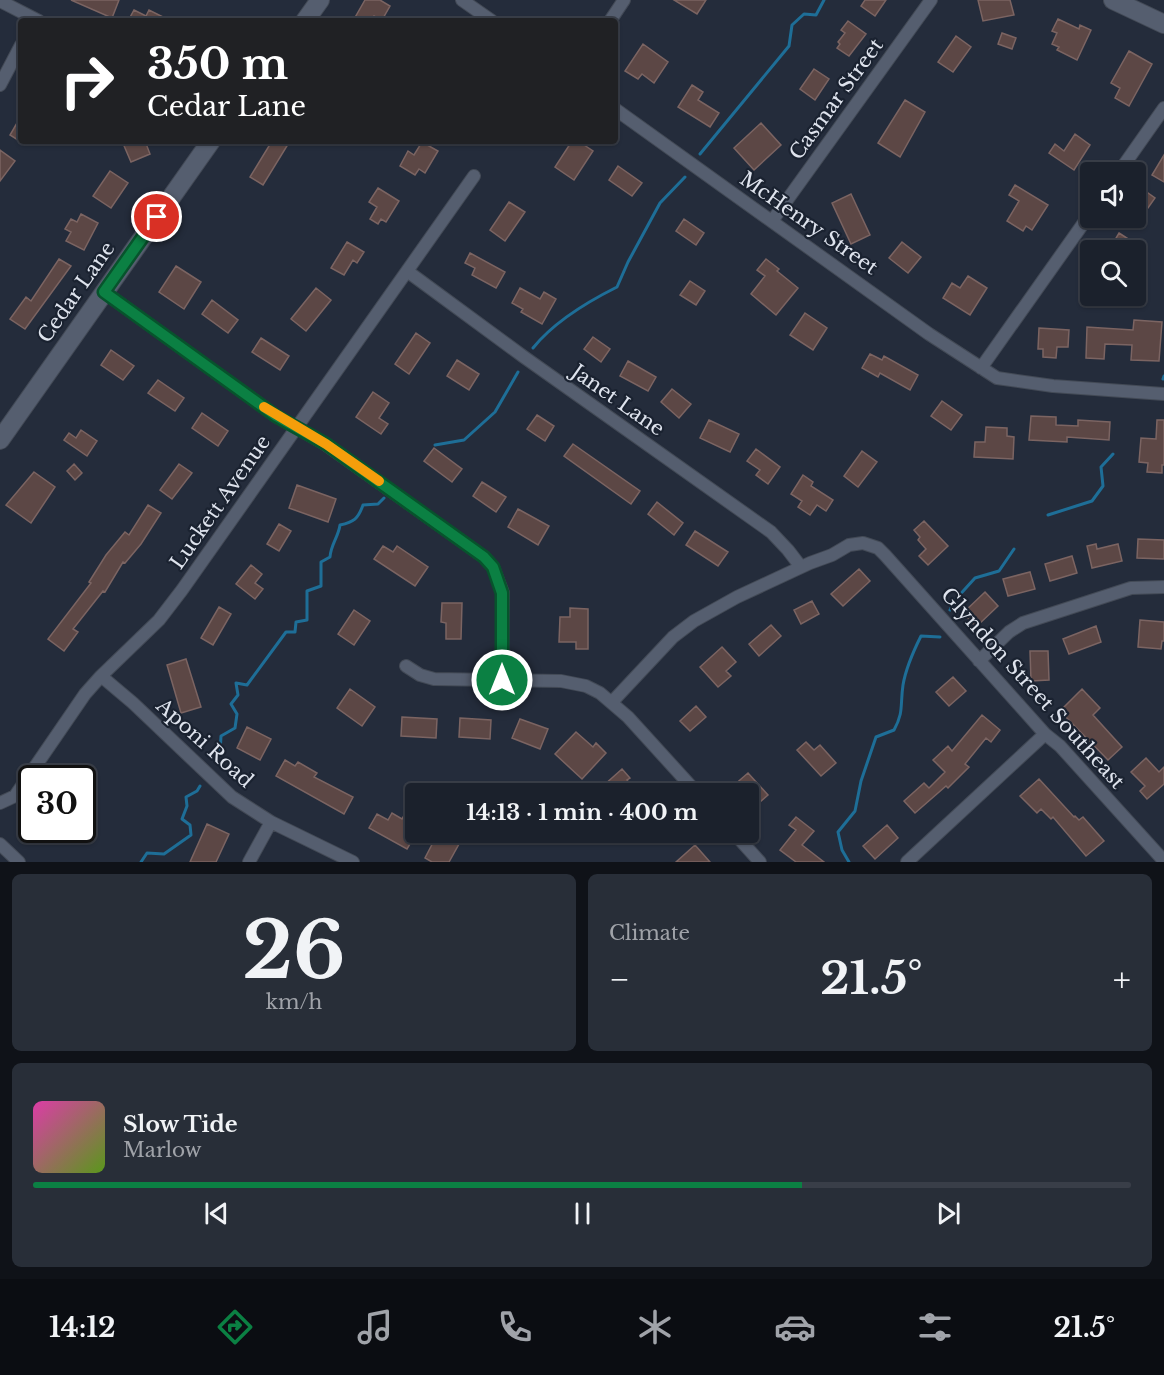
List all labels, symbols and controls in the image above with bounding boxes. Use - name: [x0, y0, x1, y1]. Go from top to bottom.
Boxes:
- street label: Casmar Street: [784, 33, 888, 164]
- text: 350 m: [147, 38, 288, 90]
- icon: right: [48, 42, 126, 120]
- text: Cedar Lane: [147, 90, 306, 123]
- map controls: [1080, 162, 1146, 306]
- button: sound: [1080, 162, 1146, 228]
- street label: McHenry Street: [735, 166, 883, 280]
- pin: [131, 191, 182, 242]
- icon: arrive: [140, 200, 173, 233]
- street label: Cedar Lane: [32, 237, 120, 347]
- button: search: [1080, 240, 1146, 306]
- street label: Janet Lane: [565, 358, 669, 441]
- street label: Luckett Avenue: [165, 430, 275, 574]
- street label: Glyndon Street Southeast: [936, 583, 1130, 794]
- position arrow: [470, 648, 534, 712]
- street label: Aponi Road: [151, 693, 258, 793]
- speed limit sign: 30: [18, 765, 96, 843]
- text: 14:13 · 1 min · 400 m: [466, 799, 698, 826]
- text: 26: [242, 902, 346, 999]
- text: Climate: [609, 921, 690, 945]
- text: 21.5°: [820, 950, 923, 1006]
- text: −: [609, 959, 630, 1000]
- text: +: [1113, 959, 1131, 1000]
- text: km/h: [266, 990, 322, 1014]
- text: Slow Tide: [123, 1111, 238, 1138]
- text: Marlow: [123, 1138, 202, 1162]
- icon: previous: [200, 1197, 233, 1230]
- icon: pause: [566, 1197, 599, 1230]
- icon: next: [932, 1197, 965, 1230]
- icon: directions: [214, 1306, 256, 1348]
- icon: music: [354, 1306, 396, 1348]
- icon: phone: [494, 1306, 536, 1348]
- icon: climate: [634, 1306, 676, 1348]
- icon: car: [774, 1306, 816, 1348]
- icon: filters: [914, 1306, 956, 1348]
- text: 14:12: [49, 1311, 116, 1344]
- text: 21.5°: [1053, 1311, 1115, 1344]

